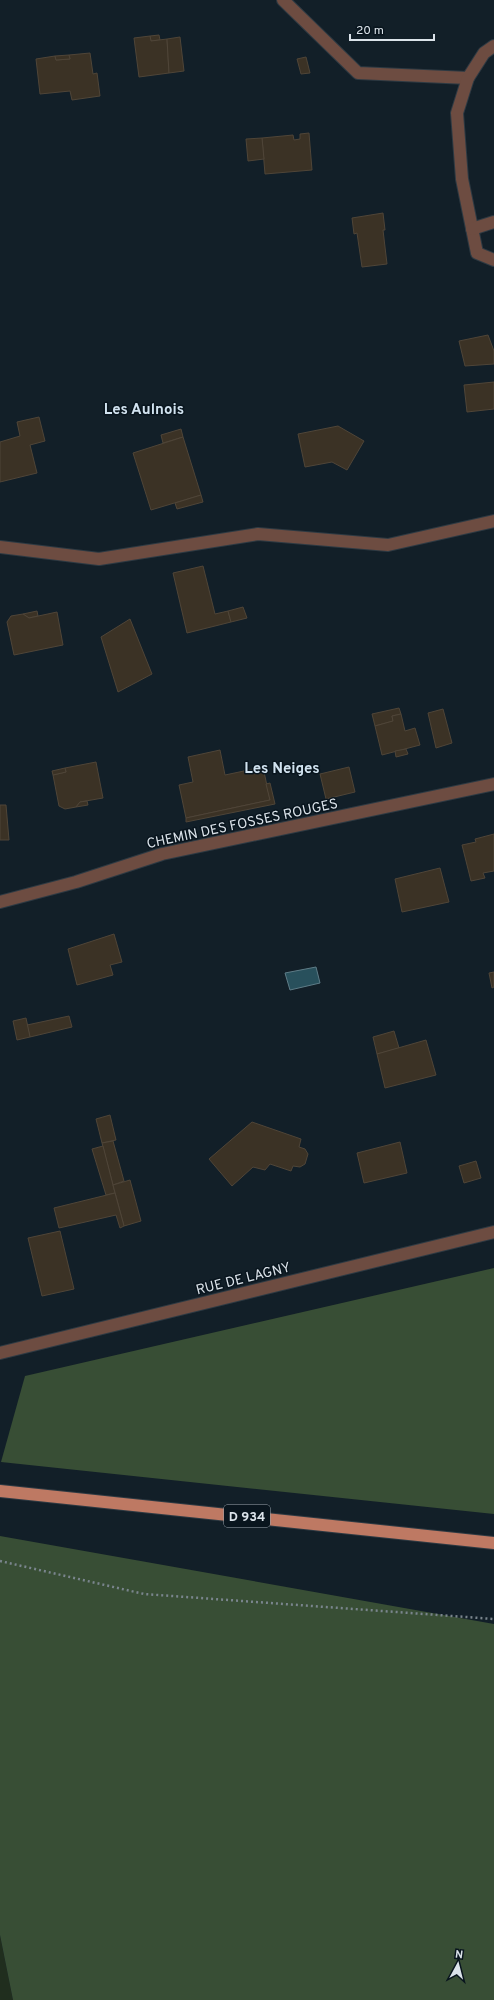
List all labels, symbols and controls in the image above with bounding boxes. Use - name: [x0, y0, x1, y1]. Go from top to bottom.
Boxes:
- scale bar: [350, 16, 434, 42]
- text: 20 m: [356, 23, 384, 39]
- district label: Les Aulnois: [104, 401, 184, 420]
- district label: Les Neiges: [244, 760, 320, 779]
- street label: CHEMIN DES FOSSES ROUGES: [145, 796, 339, 853]
- street label: RUE DE LAGNY: [194, 1259, 292, 1299]
- road number: D 934: [224, 1505, 270, 1527]
- north arrow: [438, 1944, 478, 1984]
- text: N: [454, 1948, 464, 1962]

